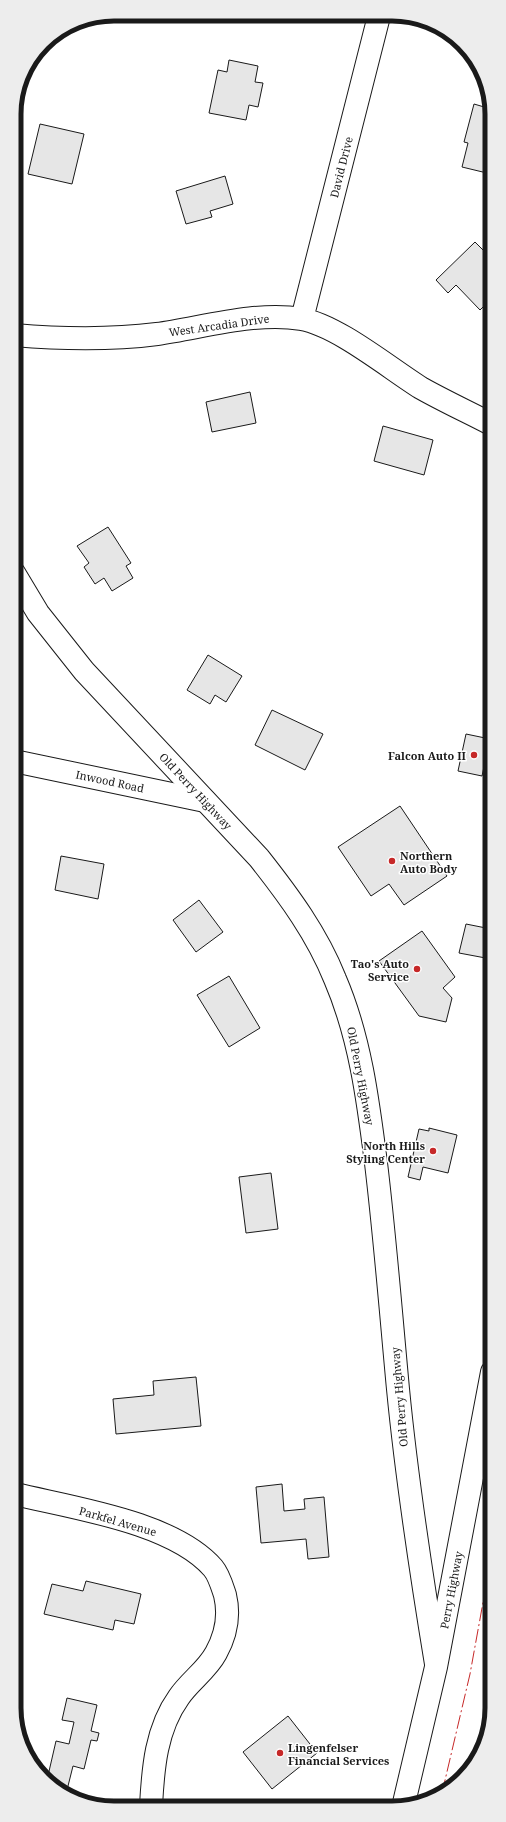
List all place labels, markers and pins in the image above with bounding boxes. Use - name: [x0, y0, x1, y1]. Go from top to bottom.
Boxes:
- place label: Falcon Auto II: [388, 748, 467, 763]
- marker: Falcon Auto II: [469, 750, 479, 760]
- place label: Northern Auto Body: [400, 848, 458, 876]
- marker: Northern Auto Body: [387, 856, 397, 866]
- place label: Tao's Auto Service: [351, 956, 409, 984]
- marker: Tao's Auto Service: [412, 964, 422, 974]
- place label: North Hills Styling Center: [346, 1138, 425, 1166]
- marker: North Hills Styling Center: [428, 1146, 438, 1156]
- place label: Lingenfelser Financial Services: [288, 1740, 389, 1768]
- marker: Lingenfelser Financial Services: [275, 1748, 285, 1758]

